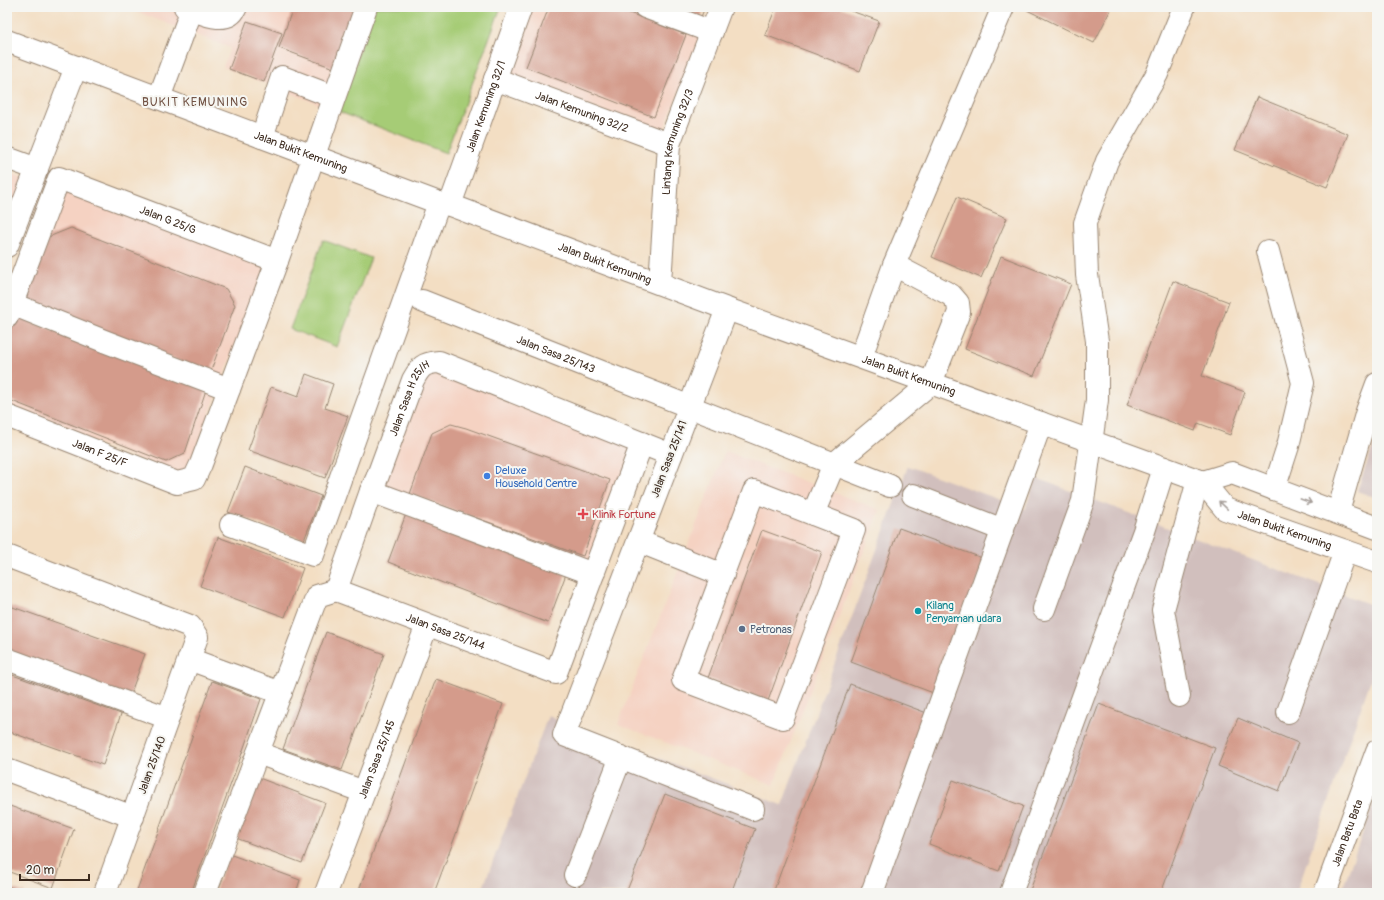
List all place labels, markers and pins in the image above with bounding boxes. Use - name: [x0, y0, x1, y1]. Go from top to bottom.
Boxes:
- place label: Deluxe Household Centre: [495, 464, 577, 490]
- marker: Deluxe Household Centre: [482, 471, 492, 481]
- marker: Klinik Fortune: [577, 508, 589, 520]
- place label: Klinik Fortune: [592, 508, 656, 521]
- place label: Kilang Penyaman udara: [926, 599, 1001, 625]
- marker: Kilang Penyaman udara: [913, 606, 923, 616]
- place label: Petronas: [750, 623, 792, 636]
- marker: Petronas: [737, 624, 747, 634]

